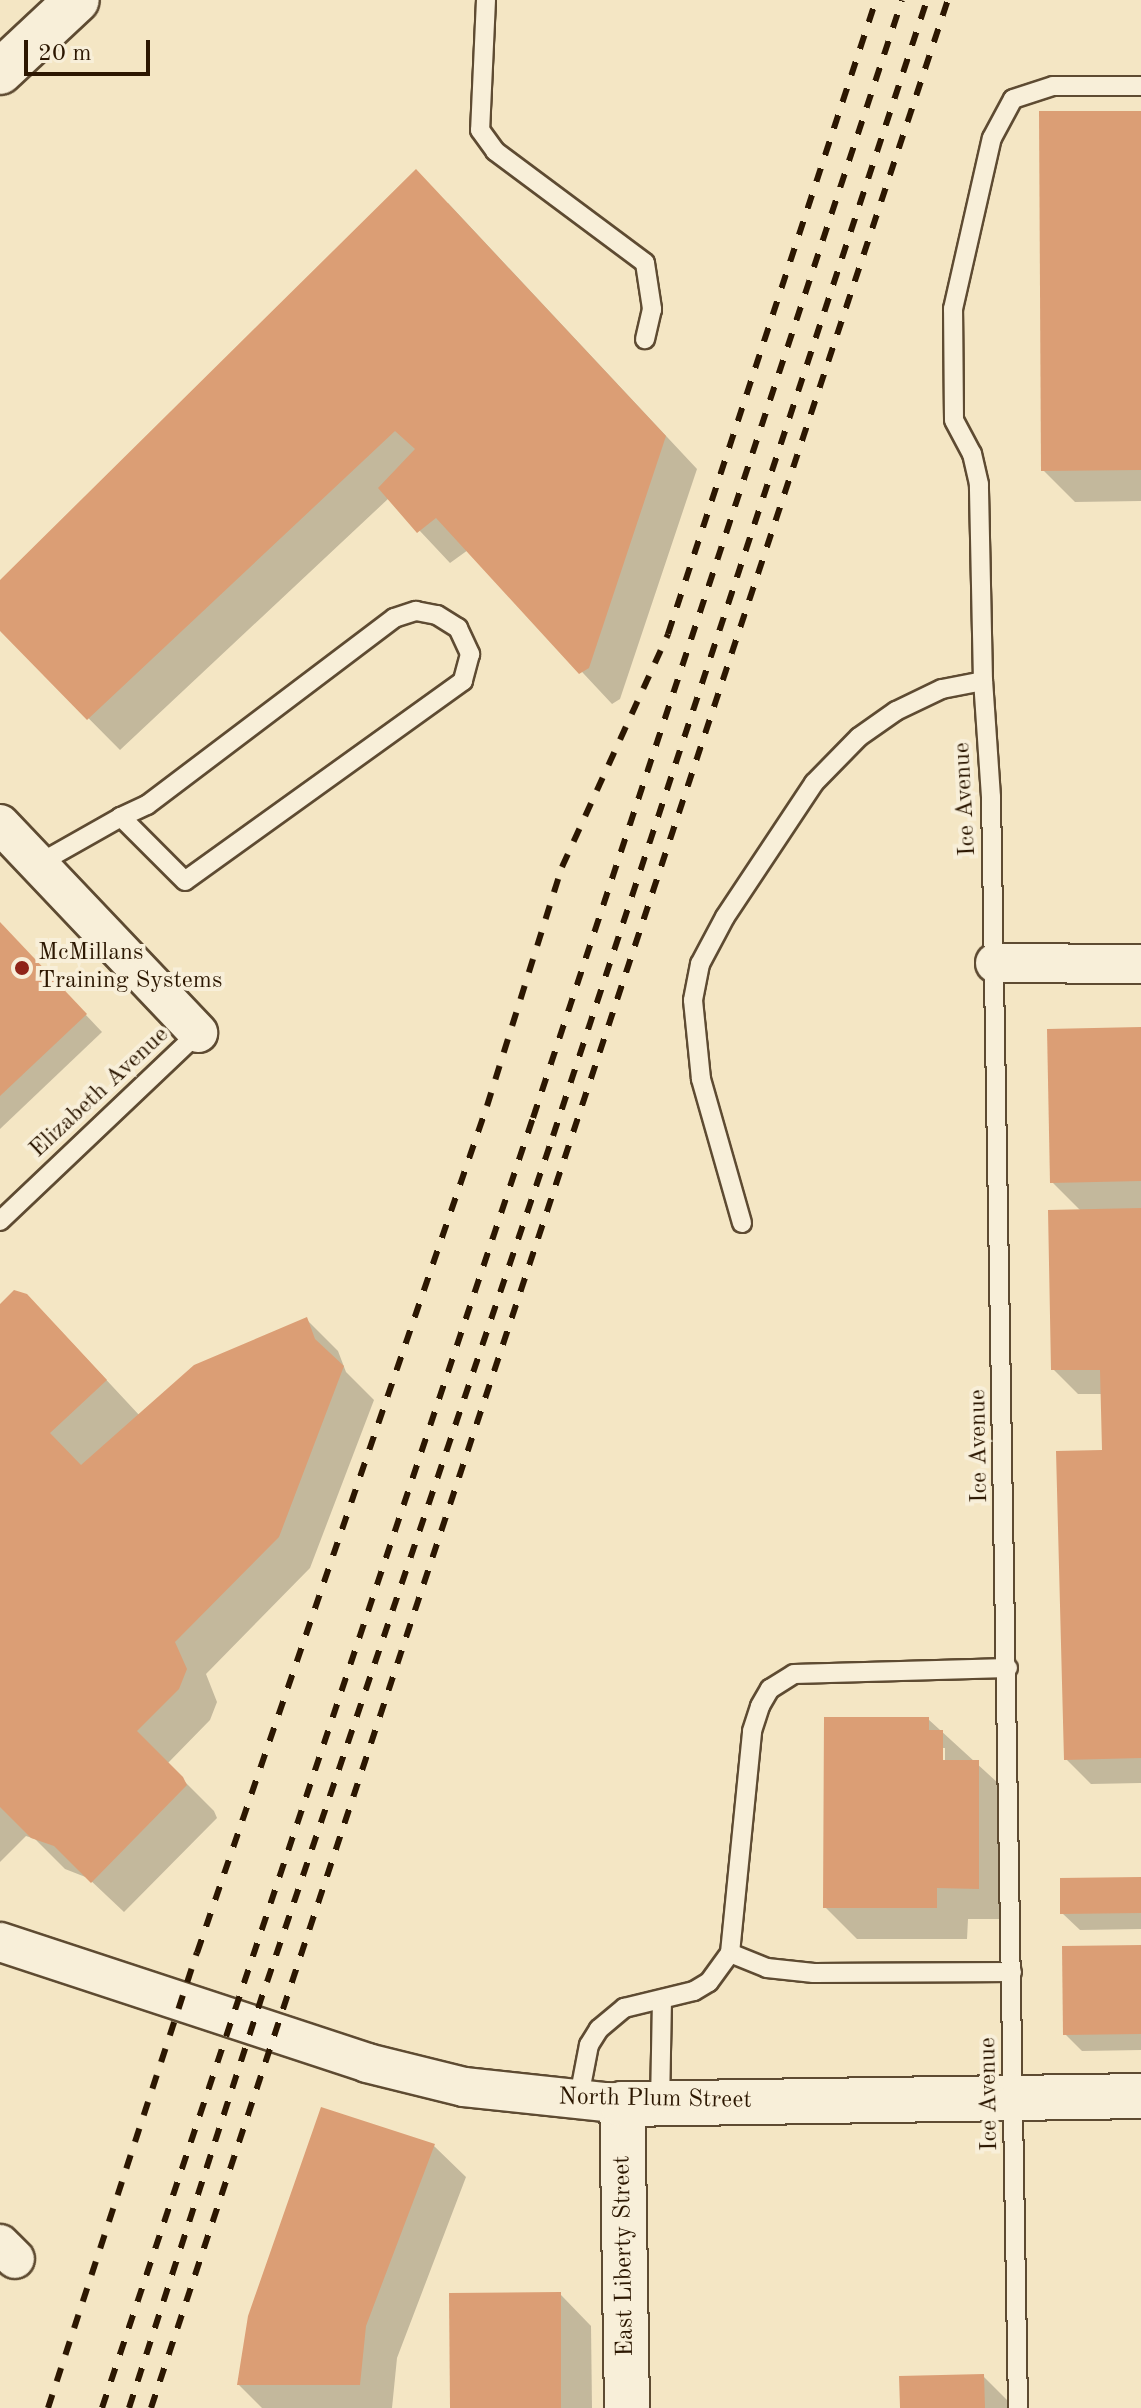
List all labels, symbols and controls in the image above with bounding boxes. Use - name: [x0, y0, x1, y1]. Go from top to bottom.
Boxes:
- scale bar: [28, 24, 154, 74]
- text: 20 m: [38, 42, 92, 66]
- street label: Ice Avenue: [949, 741, 983, 857]
- place label: McMillans Training Systems: [38, 940, 222, 996]
- marker: McMillans Training Systems: [13, 959, 31, 977]
- street label: Elizabeth Avenue: [24, 1021, 176, 1165]
- street label: Ice Avenue: [965, 1389, 995, 1503]
- street label: Ice Avenue: [975, 2037, 1005, 2151]
- street label: North Plum Street: [558, 2084, 752, 2116]
- street label: East Liberty Street: [609, 2155, 641, 2357]

